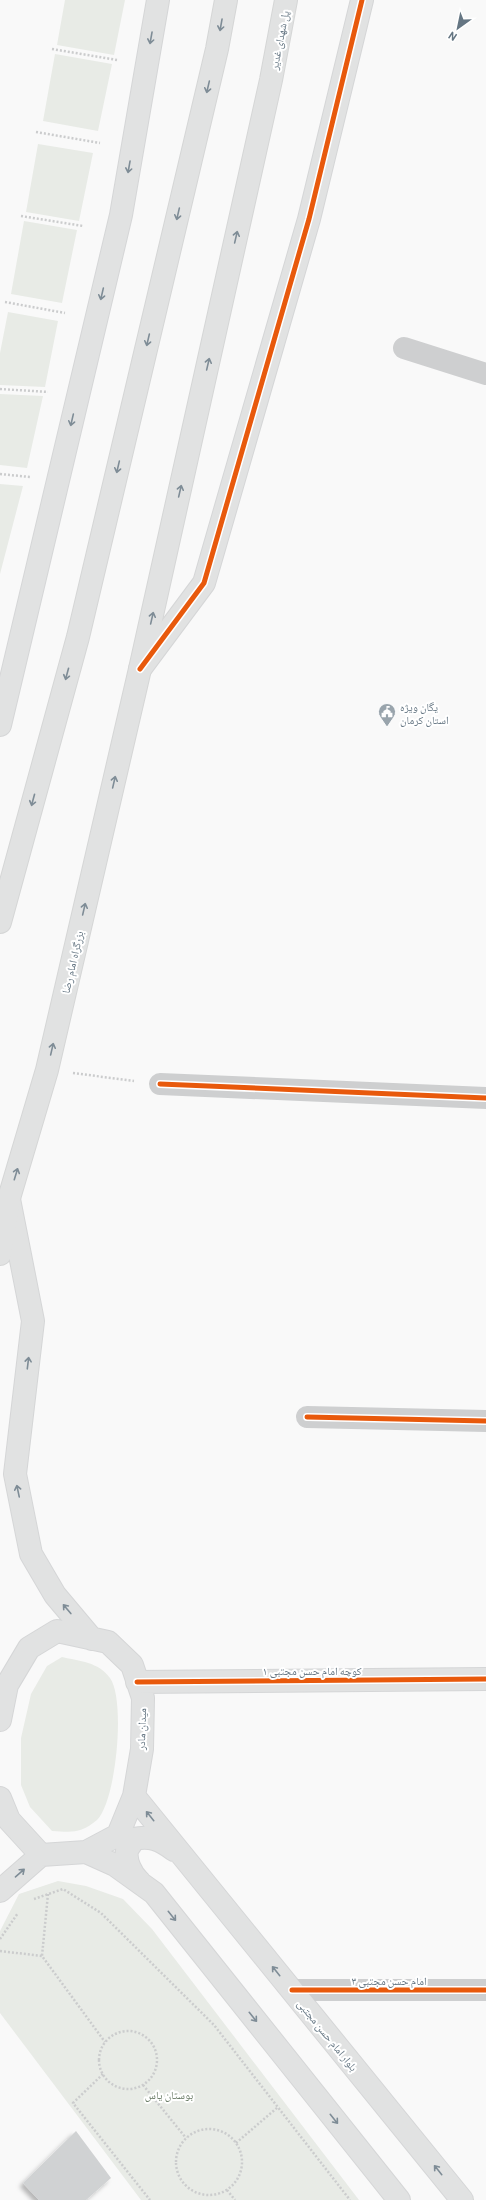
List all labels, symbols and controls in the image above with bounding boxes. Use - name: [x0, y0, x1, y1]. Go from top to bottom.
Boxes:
- north arrow: [438, 8, 478, 48]
- street label: پل شهدای غدیر: [267, 9, 292, 72]
- one-way arrow: [217, 18, 225, 31]
- text: N: [446, 29, 459, 44]
- one-way arrow: [147, 32, 155, 45]
- one-way arrow: [203, 81, 211, 94]
- one-way arrow: [125, 160, 133, 173]
- one-way arrow: [173, 207, 181, 220]
- one-way arrow: [233, 231, 241, 244]
- one-way arrow: [98, 287, 105, 300]
- one-way arrow: [143, 334, 151, 347]
- one-way arrow: [205, 358, 213, 371]
- one-way arrow: [68, 413, 75, 426]
- one-way arrow: [113, 460, 121, 473]
- one-way arrow: [176, 485, 184, 498]
- one-way arrow: [148, 612, 156, 625]
- one-way arrow: [63, 668, 70, 681]
- place label: یگان ویژه استان کرمان: [400, 700, 449, 727]
- public building icon: یگان ویژه استان کرمان: [377, 702, 397, 727]
- one-way arrow: [110, 776, 118, 789]
- one-way arrow: [29, 793, 36, 806]
- one-way arrow: [81, 903, 89, 916]
- street label: بزرگراه امام رضا: [59, 930, 86, 995]
- one-way arrow: [48, 1043, 56, 1056]
- one-way arrow: [13, 1168, 20, 1181]
- one-way arrow: [24, 1357, 32, 1370]
- one-way arrow: [14, 1485, 22, 1498]
- one-way arrow: [63, 1605, 72, 1615]
- street label: کوچه امام حسن مجتبی ۱: [262, 1664, 362, 1678]
- street label: میدان مادر: [134, 1708, 149, 1751]
- one-way arrow: [146, 1810, 155, 1821]
- one-way arrow: [15, 1868, 25, 1877]
- one-way arrow: [168, 1910, 176, 1921]
- one-way arrow: [272, 1966, 281, 1977]
- street label: امام حسن مجتبی ۳: [351, 1974, 427, 1988]
- street label: بلوار امام حسن مجتبی: [295, 1997, 361, 2074]
- one-way arrow: [249, 2012, 258, 2023]
- park label: بوستان یاس: [145, 2088, 193, 2102]
- one-way arrow: [330, 2113, 339, 2124]
- one-way arrow: [433, 2164, 442, 2175]

